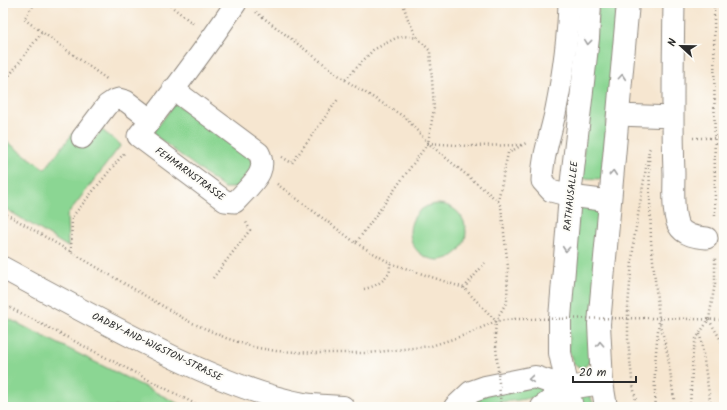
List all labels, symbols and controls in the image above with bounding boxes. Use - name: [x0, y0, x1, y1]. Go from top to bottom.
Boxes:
- north arrow: [661, 26, 701, 66]
- text: N: [663, 36, 682, 49]
- one-way arrow: [583, 39, 592, 45]
- one-way arrow: [617, 74, 626, 80]
- street label: FEHMARNSTRASSE: [152, 143, 229, 206]
- street label: RATHAUSALLEE: [559, 159, 583, 232]
- one-way arrow: [608, 170, 617, 176]
- one-way arrow: [562, 246, 571, 252]
- street label: OADBY-AND-WIGSTON-STRASSE: [89, 308, 226, 386]
- one-way arrow: [596, 341, 605, 347]
- scale bar: [573, 358, 636, 384]
- text: 20 m: [579, 363, 607, 382]
- one-way arrow: [528, 374, 534, 383]

